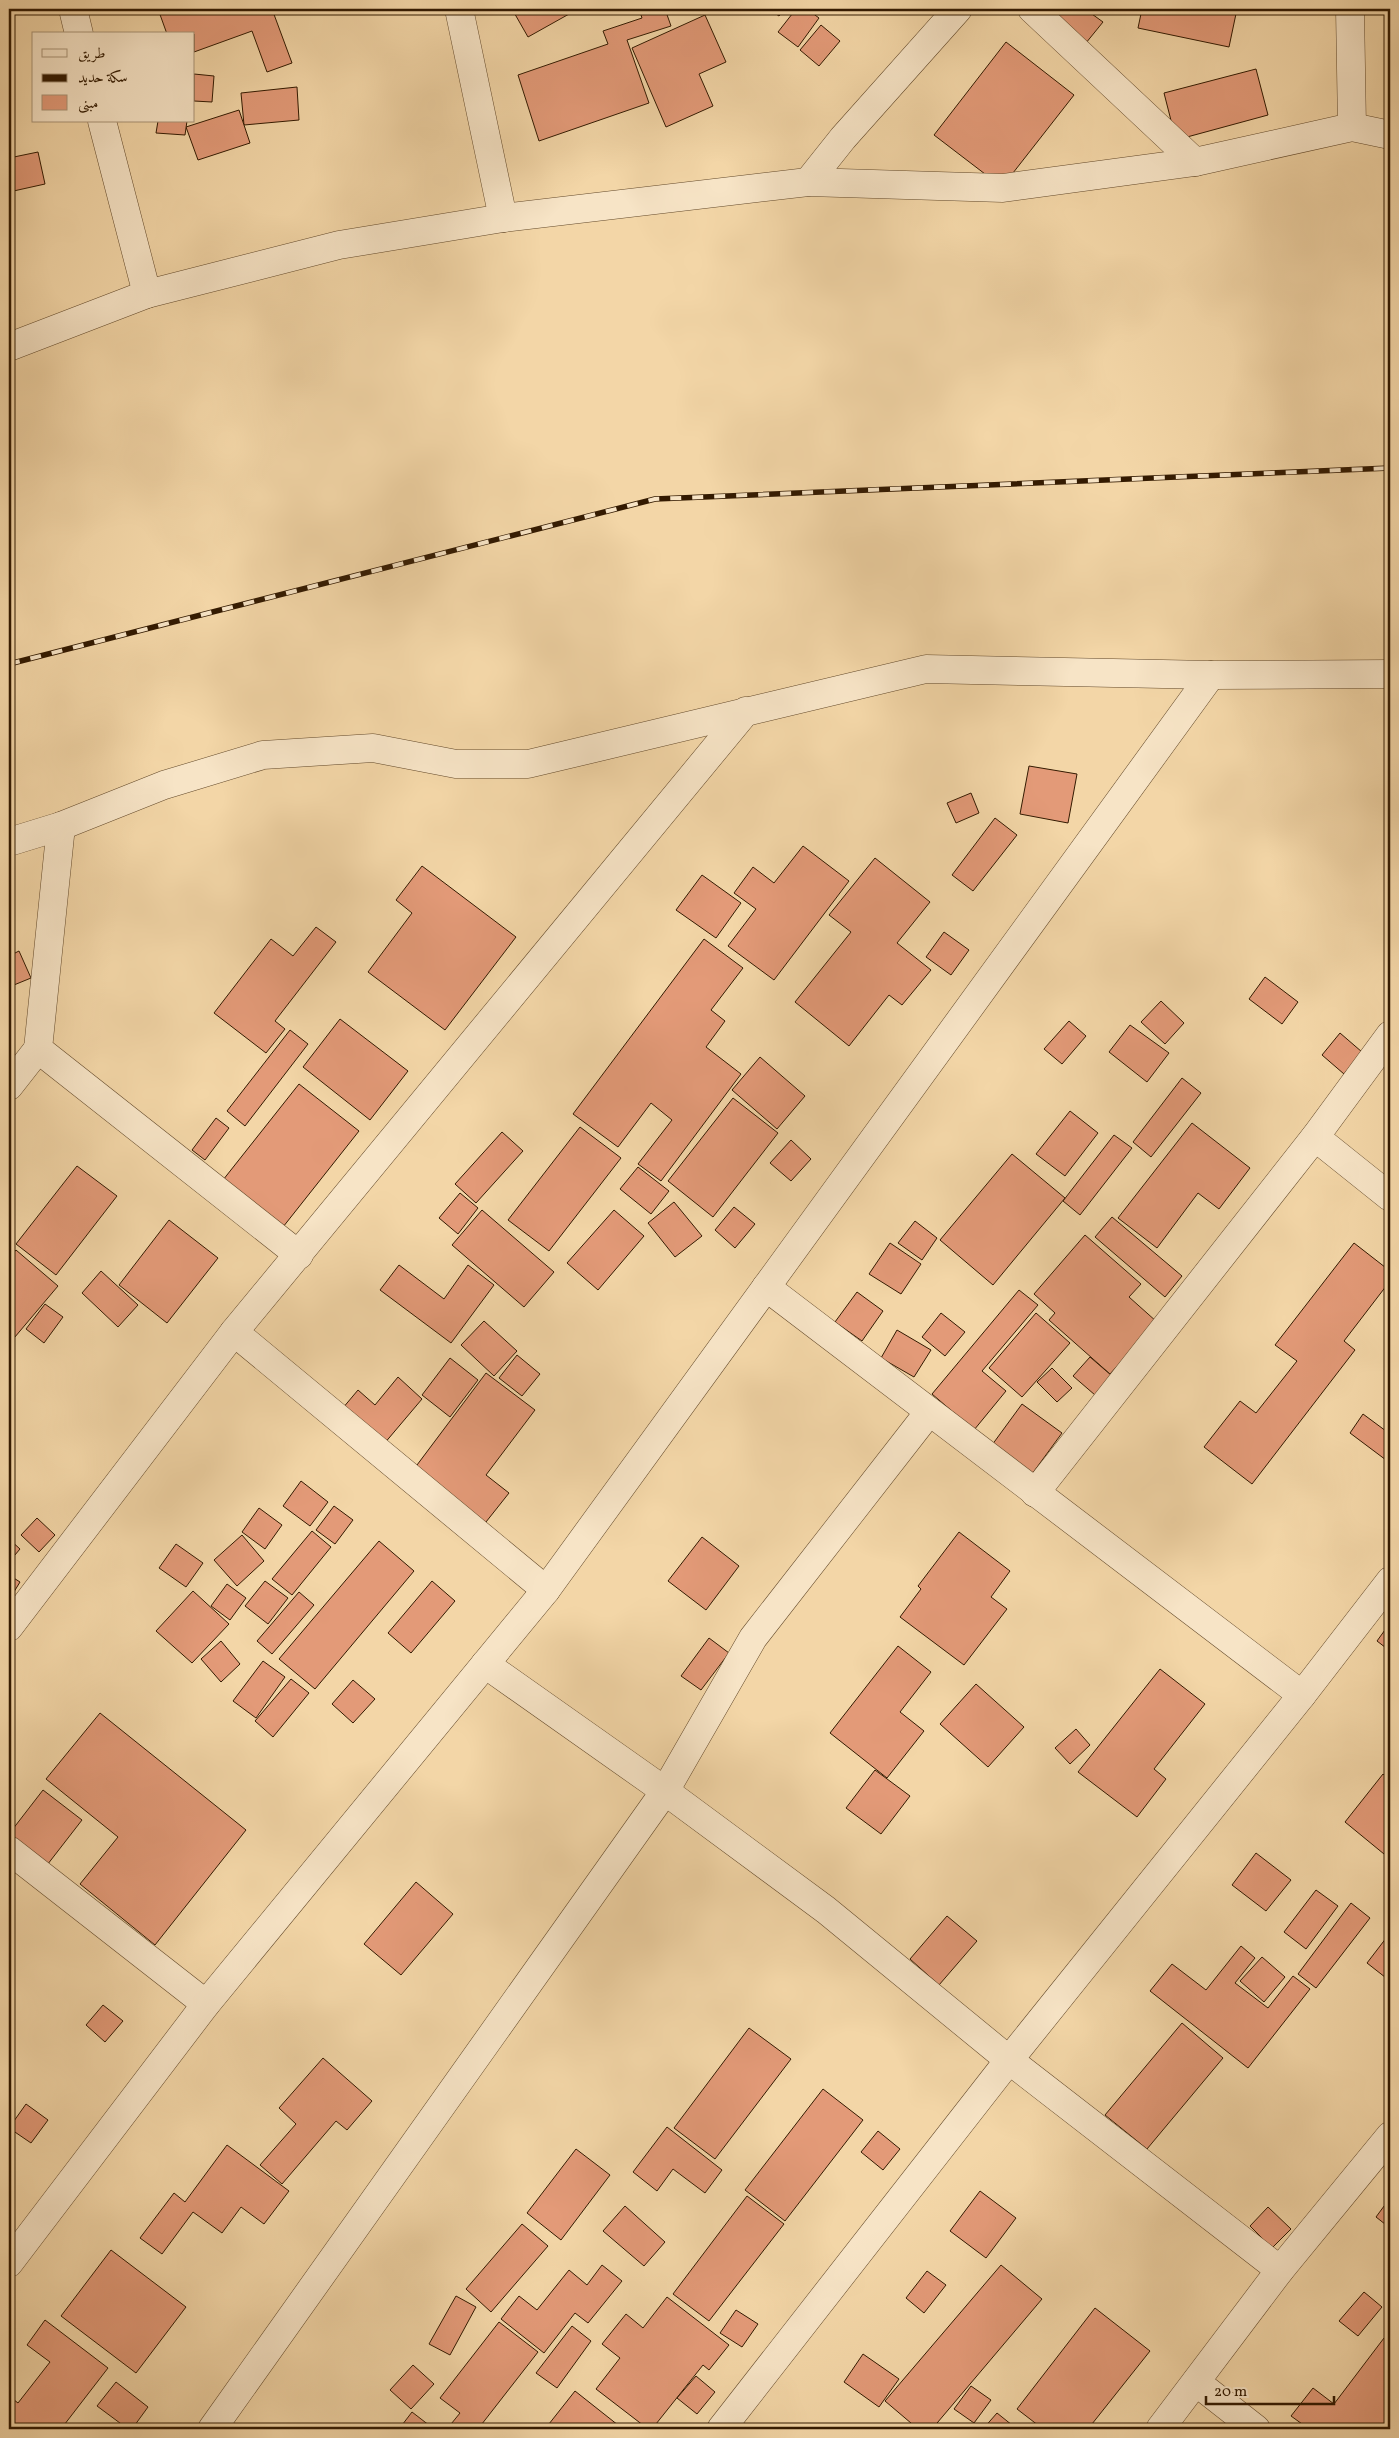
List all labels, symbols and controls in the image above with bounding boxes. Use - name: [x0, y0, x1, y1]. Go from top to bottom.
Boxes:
- legend: [32, 32, 195, 122]
- text: طريق: [78, 44, 105, 65]
- text: سكة حديد: [78, 68, 127, 89]
- text: مبنى: [78, 94, 98, 115]
- scale bar: [1206, 2373, 1334, 2405]
- text: 20 m: [1214, 2382, 1247, 2403]

